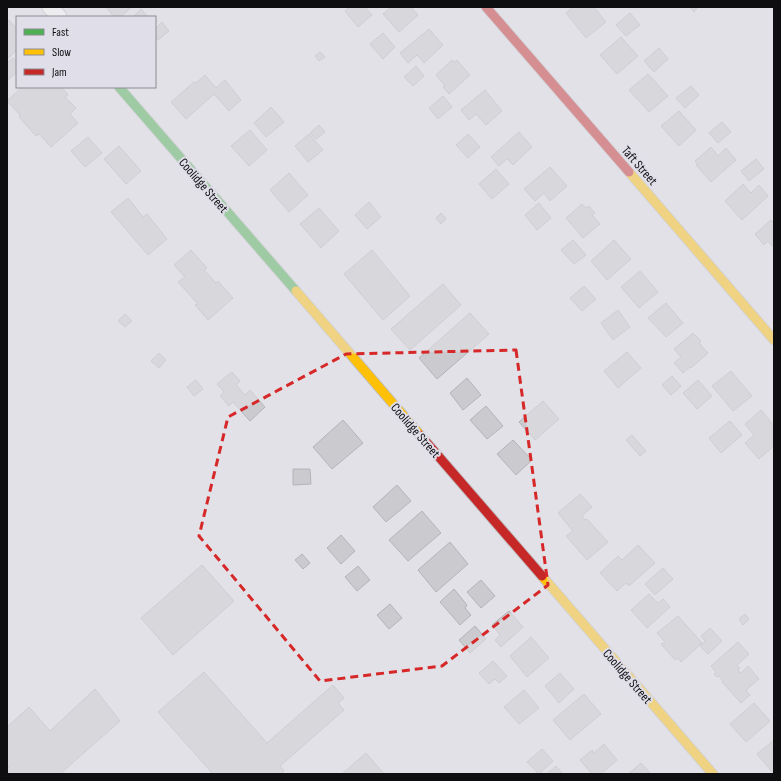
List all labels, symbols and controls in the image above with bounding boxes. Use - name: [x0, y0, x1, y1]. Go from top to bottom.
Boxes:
- legend: [16, 16, 156, 88]
- text: Fast: [52, 25, 69, 40]
- text: Slow: [52, 45, 71, 60]
- text: Jam: [51, 65, 67, 80]
- street label: Taft Street: [618, 143, 661, 189]
- street label: Coolidge Street: [175, 155, 231, 216]
- street label: Coolidge Street: [387, 400, 443, 461]
- street label: Coolidge Street: [599, 646, 655, 707]

